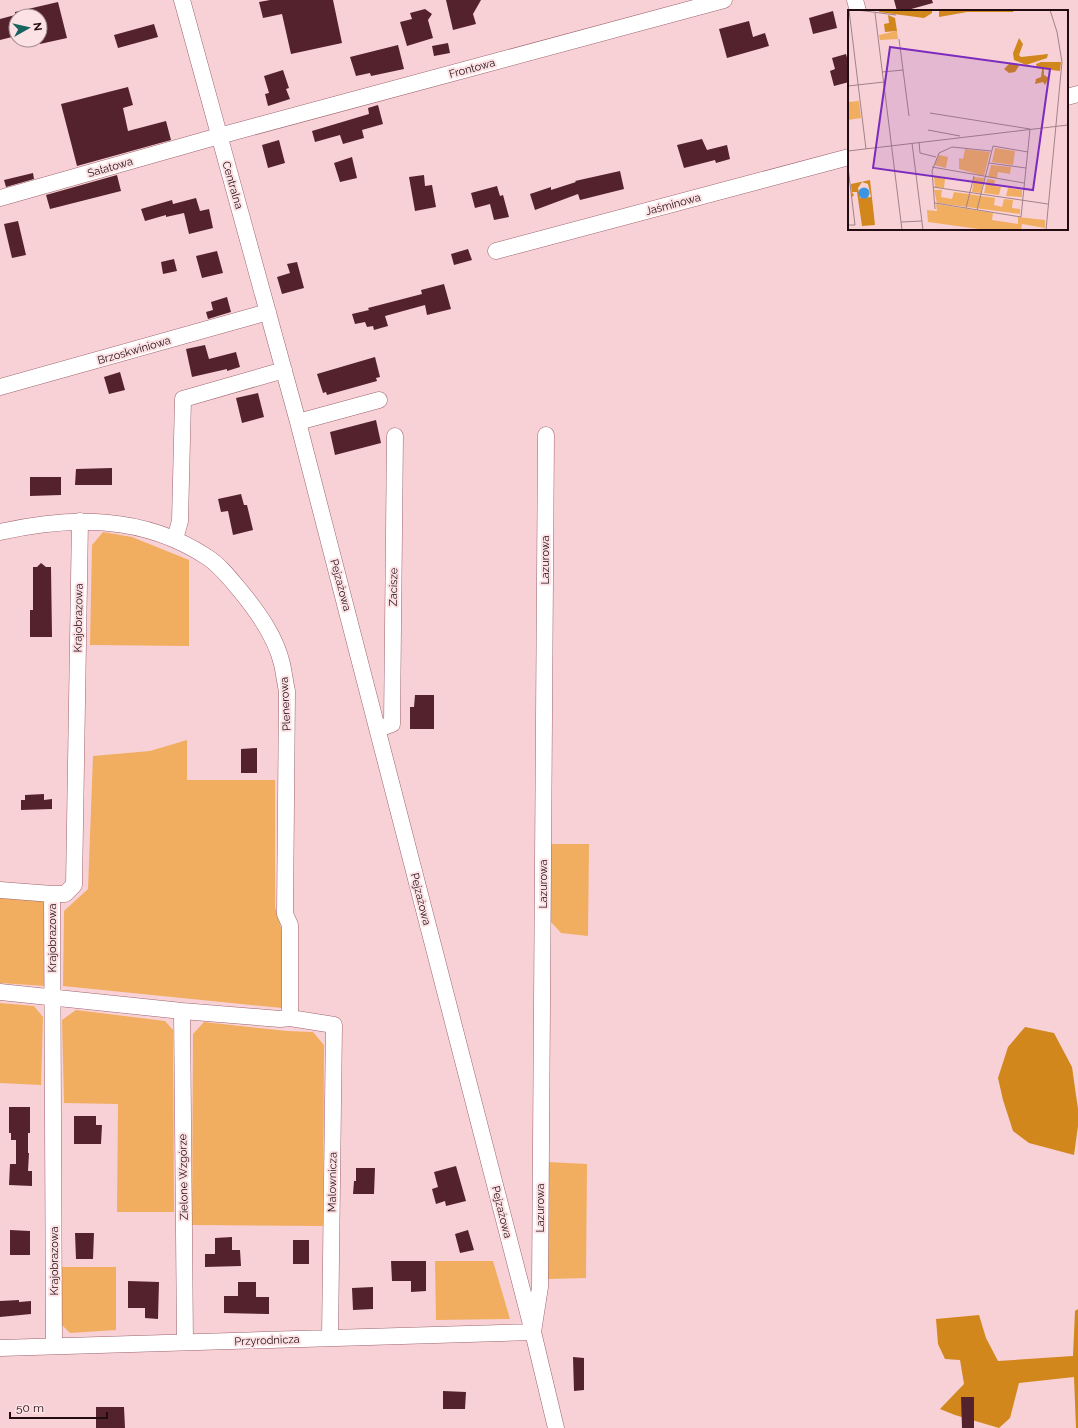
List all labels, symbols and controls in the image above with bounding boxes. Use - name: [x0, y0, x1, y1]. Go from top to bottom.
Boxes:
- north arrow: [8, 8, 48, 48]
- inset map: [848, 10, 1068, 230]
- text: N: [30, 22, 44, 32]
- street label: Frontowa: [448, 56, 497, 81]
- street label: Sałatowa: [86, 155, 134, 180]
- street label: Centralna: [219, 160, 246, 211]
- street label: Jaśminowa: [644, 191, 702, 218]
- street label: Brzoskwiniowa: [96, 334, 172, 367]
- street label: Lazurowa: [539, 535, 552, 585]
- street label: Pejzażowa: [327, 558, 354, 613]
- street label: Zacisze: [387, 567, 400, 606]
- street label: Krajobrazowa: [71, 583, 86, 653]
- street label: Plenerowa: [278, 677, 293, 731]
- street label: Lazurowa: [537, 859, 550, 909]
- street label: Pejzażowa: [408, 872, 433, 927]
- street label: Krajobrazowa: [46, 904, 59, 972]
- street label: Zielone Wzgórze: [176, 1133, 191, 1220]
- street label: Malownicza: [325, 1152, 340, 1212]
- street label: Lazurowa: [534, 1183, 547, 1233]
- street label: Pejzażowa: [489, 1185, 514, 1240]
- street label: Krajobrazowa: [48, 1227, 61, 1295]
- street label: Przyrodnicza: [234, 1333, 300, 1348]
- scale bar: [10, 1394, 107, 1420]
- text: 50 m: [16, 1401, 44, 1415]

